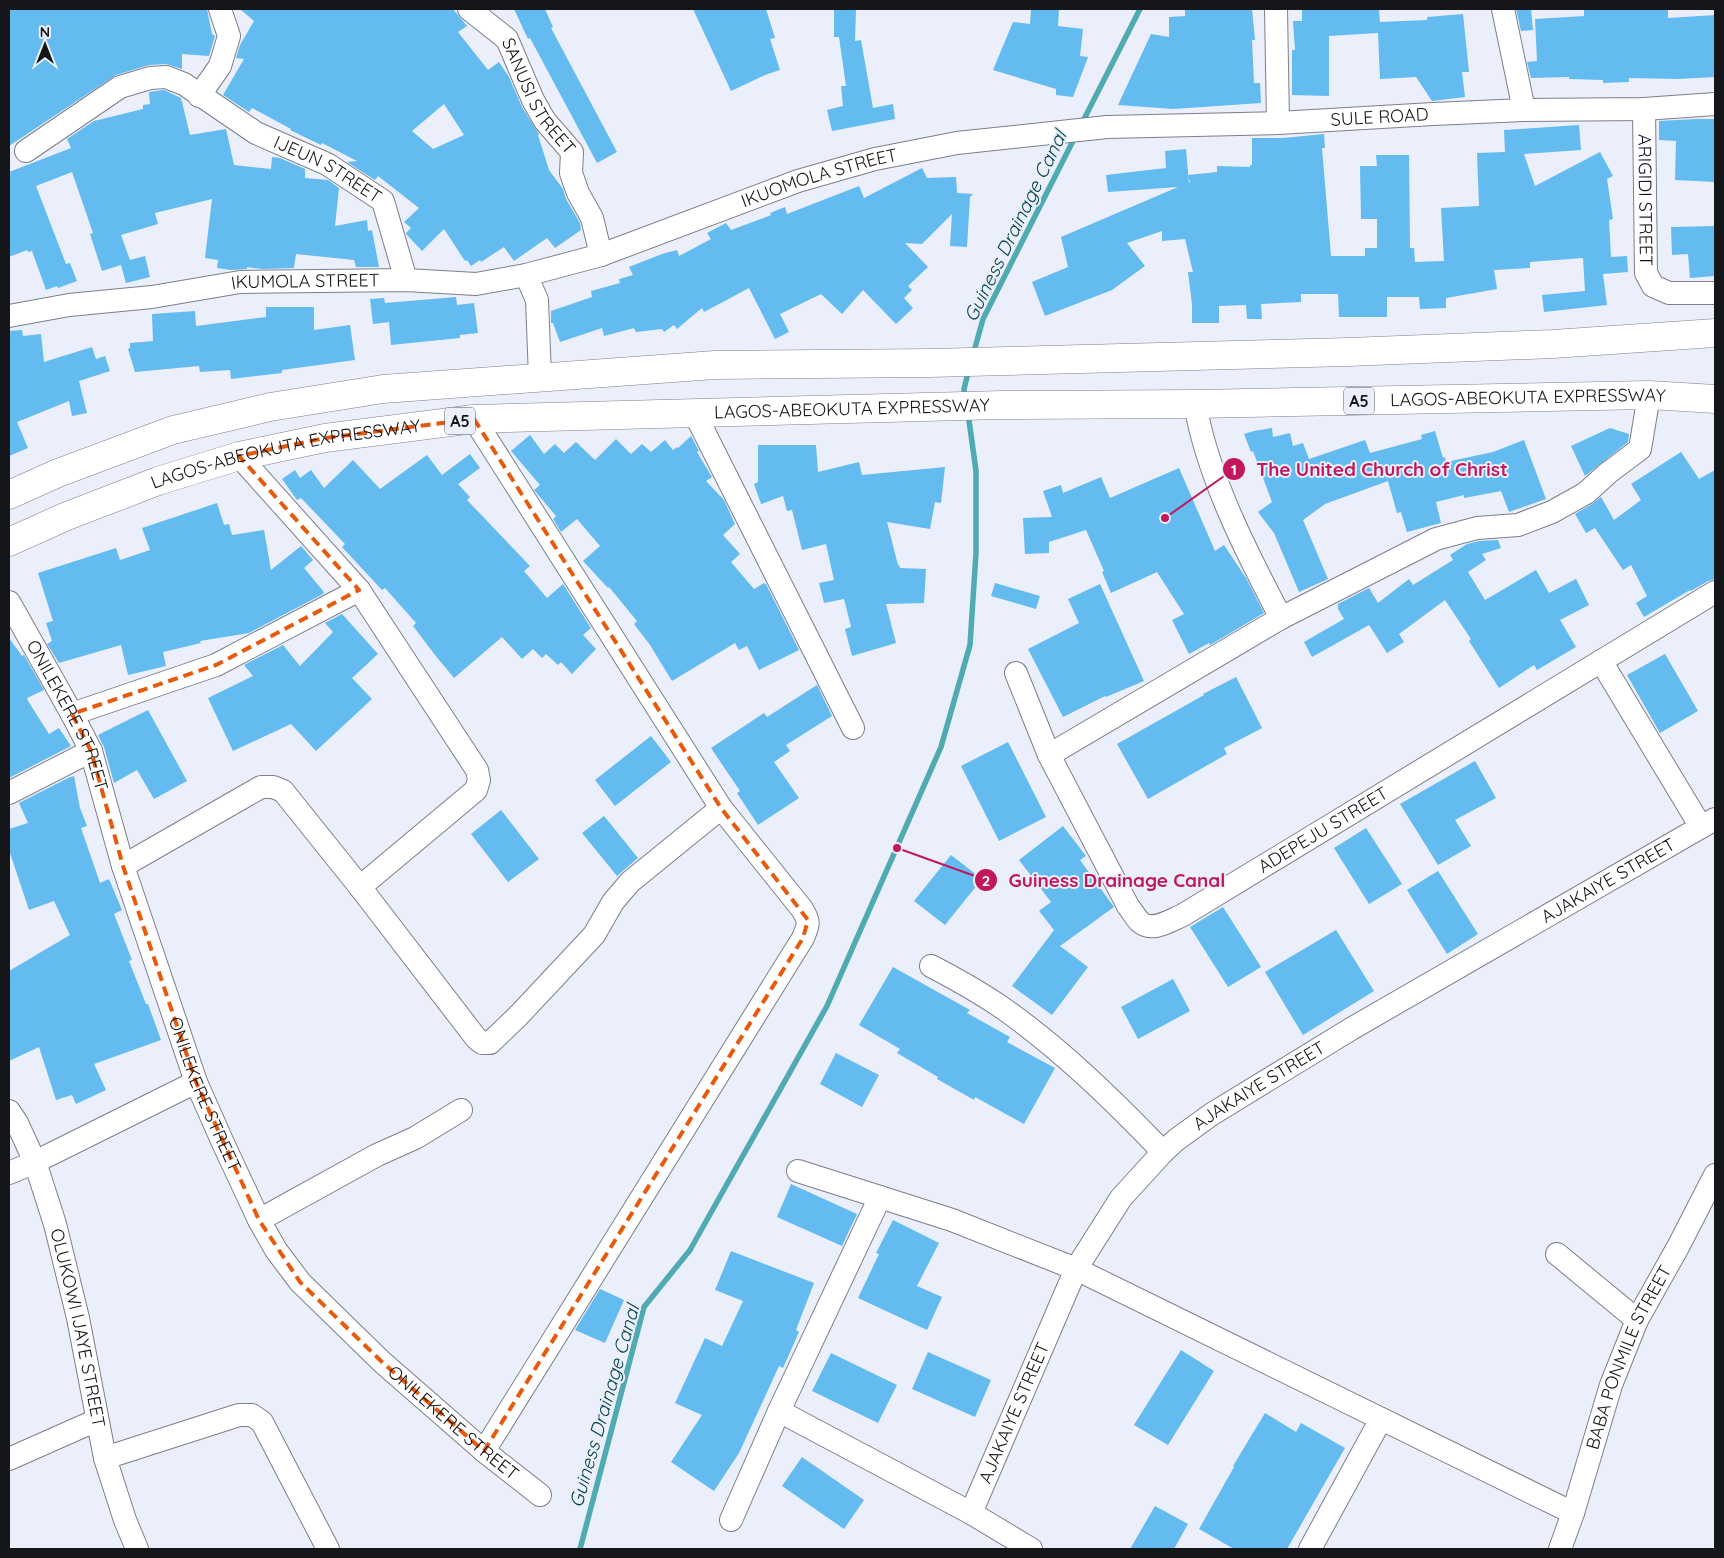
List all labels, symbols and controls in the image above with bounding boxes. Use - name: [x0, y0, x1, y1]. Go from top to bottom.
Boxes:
- north arrow: [20, 20, 70, 70]
- text: N: [40, 23, 50, 41]
- street label: SANUSI STREET: [497, 34, 581, 159]
- street label: SULE ROAD: [1330, 102, 1429, 131]
- water label: Guiness Drainage Canal: [958, 124, 1073, 326]
- street label: IJEUN STREET: [270, 130, 386, 208]
- street label: ARIGIDI STREET: [1633, 134, 1658, 266]
- street label: IKUOMOLA STREET: [738, 143, 899, 212]
- street label: IKUMOLA STREET: [229, 268, 380, 294]
- street label: LAGOS-ABEOKUTA EXPRESSWAY: [1390, 383, 1666, 411]
- road number: A5: [1344, 388, 1374, 414]
- street label: LAGOS-ABEOKUTA EXPRESSWAY: [714, 393, 990, 424]
- road number: A5: [445, 408, 475, 434]
- street label: LAGOS-ABEOKUTA EXPRESSWAY: [147, 414, 422, 494]
- callout: The United Church of Christ: [1221, 452, 1518, 486]
- text: The United Church of Christ: [1256, 457, 1508, 481]
- text: 1: [1231, 460, 1237, 479]
- street label: ONILEKERE STREET: [22, 636, 113, 793]
- street label: ADEPEJU STREET: [1254, 781, 1392, 878]
- street label: AJAKAIYE STREET: [1537, 832, 1679, 928]
- callout: Guiness Drainage Canal: [973, 863, 1235, 897]
- text: Guiness Drainage Canal: [1009, 868, 1225, 892]
- text: 2: [982, 871, 990, 890]
- street label: ONILEKERE STREET: [164, 1014, 247, 1175]
- street label: AJAKAIYE STREET: [1188, 1036, 1329, 1135]
- street label: OLUKOWI IJAYE STREET: [45, 1226, 111, 1429]
- street label: BABA PONMILE STREET: [1581, 1261, 1677, 1452]
- water label: Guiness Drainage Canal: [564, 1299, 645, 1510]
- street label: AJAKAIYE STREET: [973, 1339, 1054, 1487]
- street label: ONILEKERE STREET: [383, 1360, 524, 1485]

